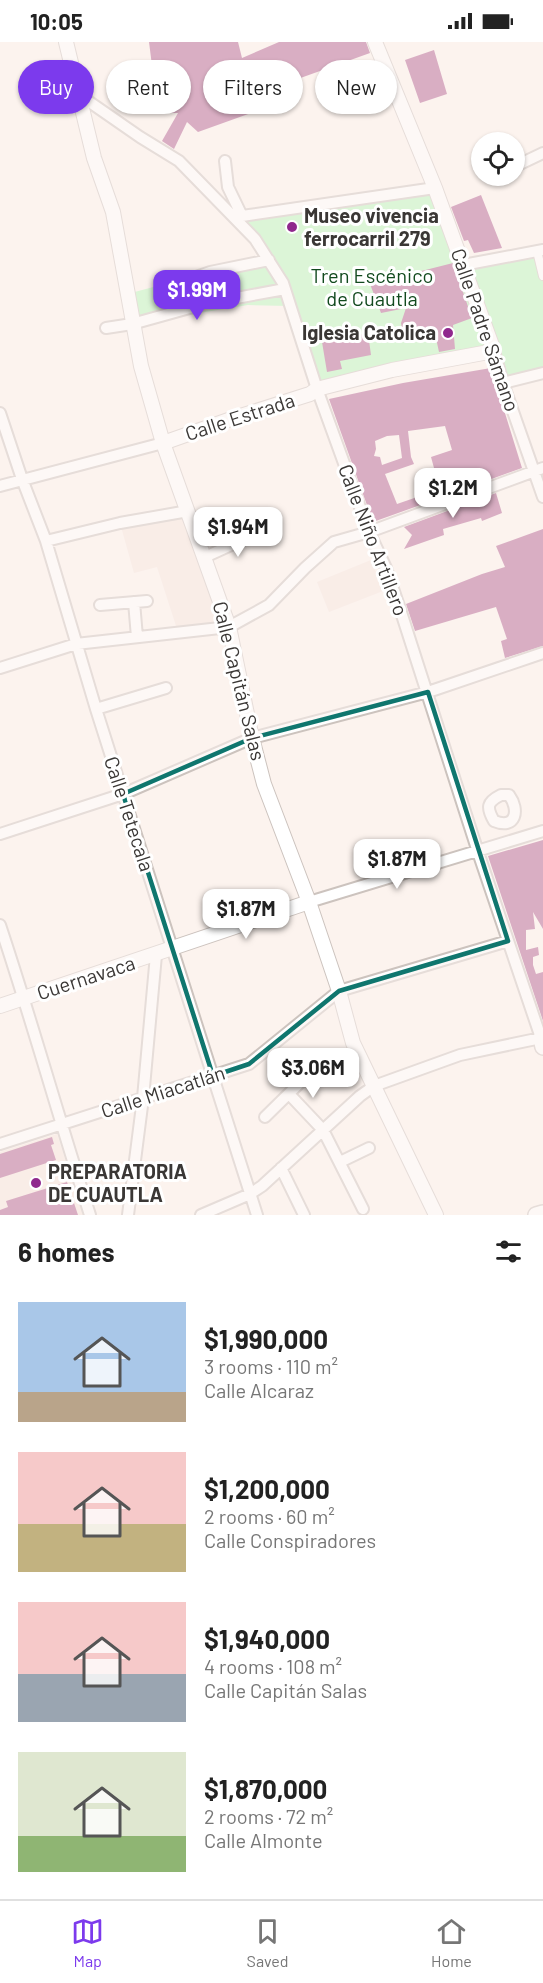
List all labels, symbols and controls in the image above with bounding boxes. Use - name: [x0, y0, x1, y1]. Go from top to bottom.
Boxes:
- text: 10:05: [30, 8, 83, 34]
- chip: Buy: [18, 60, 94, 114]
- chip: Rent: [106, 60, 191, 114]
- chip: Filters: [203, 60, 303, 114]
- chip: New: [315, 60, 397, 114]
- map controls: [471, 132, 525, 186]
- button: locate: [471, 132, 525, 186]
- place label: Museo vivencia ferrocarril 279: [304, 203, 439, 250]
- marker: Museo vivencia ferrocarril 279: [285, 220, 299, 234]
- street label: Calle Padre Sámano: [447, 245, 525, 414]
- park label: Tren Escénico de Cuautla: [311, 263, 433, 310]
- pin: $1.99M: [148, 270, 246, 321]
- text: $1.99M: [167, 277, 227, 301]
- place label: Iglesia Catolica: [302, 320, 436, 344]
- marker: Iglesia Catolica: [441, 326, 455, 340]
- street label: Calle Estrada: [182, 387, 297, 445]
- street label: Calle Niño Artillero: [334, 460, 414, 619]
- pin: $1.2M: [411, 468, 495, 519]
- text: $1.2M: [428, 475, 478, 499]
- pin: $1.94M: [189, 507, 287, 558]
- text: $1.94M: [208, 514, 268, 538]
- street label: Calle Capitán Salas: [209, 599, 271, 763]
- street label: Calle Tetecala: [100, 753, 160, 874]
- pin: $1.87M: [348, 839, 446, 890]
- text: $1.87M: [368, 846, 426, 870]
- pin: $1.87M: [197, 889, 295, 940]
- text: $1.87M: [217, 896, 275, 920]
- street label: Cuernavaca: [34, 950, 138, 1004]
- pin: $3.06M: [264, 1048, 362, 1099]
- text: $3.06M: [281, 1055, 345, 1079]
- street label: Calle Miacatlán: [98, 1060, 228, 1122]
- place label: PREPARATORIA DE CUAUTLA: [48, 1159, 187, 1206]
- marker: PREPARATORIA DE CUAUTLA: [29, 1176, 43, 1190]
- icon: filters: [492, 1235, 525, 1268]
- text: 6 homes: [18, 1236, 115, 1267]
- text: $1,990,000: [204, 1323, 328, 1354]
- icon: home: [66, 1326, 138, 1398]
- text: 3 rooms · 110 m²: [204, 1354, 338, 1378]
- text: Calle Alcaraz: [204, 1378, 314, 1402]
- text: $1,200,000: [204, 1473, 330, 1504]
- icon: home: [66, 1476, 138, 1548]
- text: 2 rooms · 60 m²: [204, 1504, 335, 1528]
- text: Calle Conspiradores: [204, 1528, 376, 1552]
- text: $1,940,000: [204, 1623, 330, 1654]
- icon: home: [66, 1626, 138, 1698]
- text: 4 rooms · 108 m²: [204, 1654, 342, 1678]
- text: Calle Capitán Salas: [204, 1678, 367, 1702]
- text: $1,870,000: [204, 1773, 327, 1804]
- icon: home: [66, 1776, 138, 1848]
- text: 2 rooms · 72 m²: [204, 1804, 333, 1828]
- text: Calle Almonte: [204, 1828, 323, 1852]
- tab: Map: [71, 1915, 104, 1970]
- tab: Saved: [247, 1915, 289, 1970]
- tab: Home: [431, 1915, 472, 1970]

